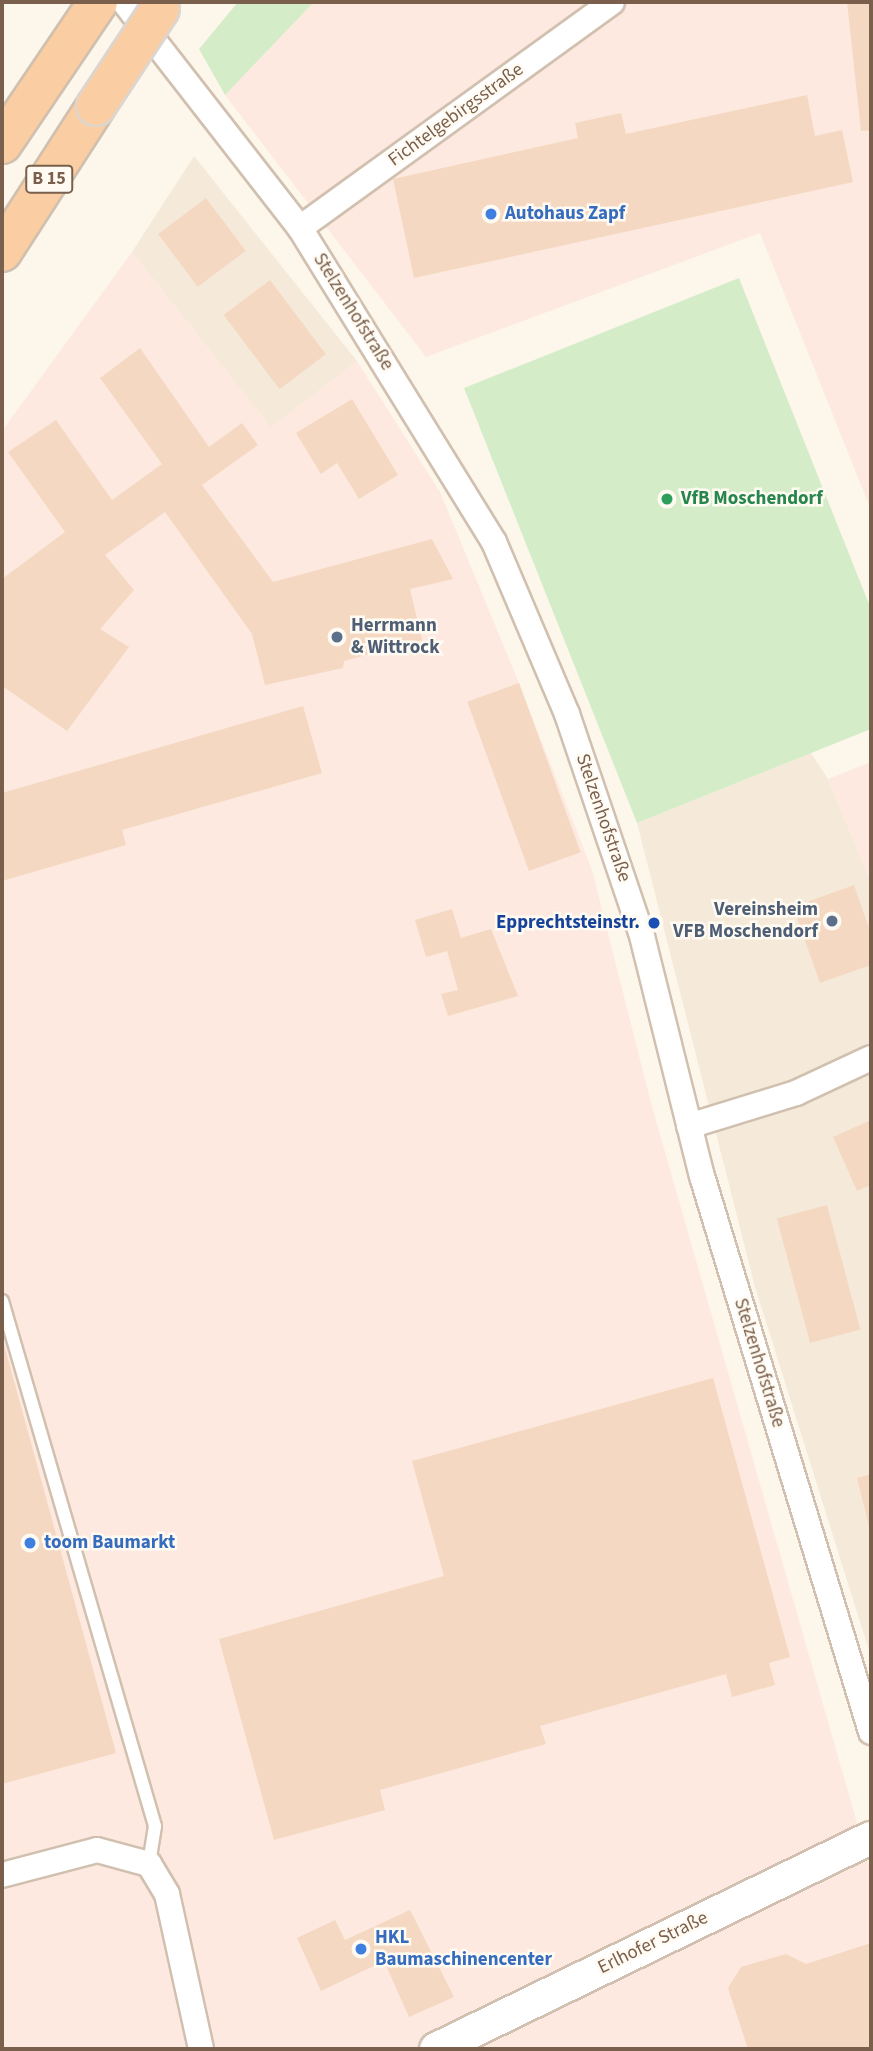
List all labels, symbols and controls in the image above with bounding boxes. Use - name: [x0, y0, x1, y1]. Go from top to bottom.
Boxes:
- street label: Fichtelgebirgsstraße: [384, 58, 528, 172]
- road number: B 15: [24, 164, 74, 194]
- place label: Autohaus Zapf: [505, 203, 625, 225]
- marker: Autohaus Zapf: [483, 206, 499, 222]
- street label: Stelzenhofstraße: [308, 249, 398, 375]
- place label: VfB Moschendorf: [681, 488, 823, 510]
- marker: VfB Moschendorf: [659, 491, 675, 507]
- place label: Herrmann & Wittrock: [351, 615, 440, 659]
- marker: Herrmann & Wittrock: [329, 629, 345, 645]
- street label: Stelzenhofstraße: [570, 751, 636, 885]
- place label: Vereinsheim VFB Moschendorf: [673, 899, 818, 943]
- place label: Epprechtsteinstr.: [496, 912, 640, 934]
- marker: Vereinsheim VFB Moschendorf: [824, 913, 840, 929]
- marker: Epprechtsteinstr.: [646, 915, 662, 931]
- street label: Stelzenhofstraße: [729, 1296, 789, 1430]
- place label: toom Baumarkt: [44, 1532, 175, 1554]
- marker: toom Baumarkt: [22, 1535, 38, 1551]
- street label: Erlhofer Straße: [594, 1907, 712, 1979]
- place label: HKL Baumaschinencenter: [375, 1927, 552, 1971]
- marker: HKL Baumaschinencenter: [353, 1941, 369, 1957]

